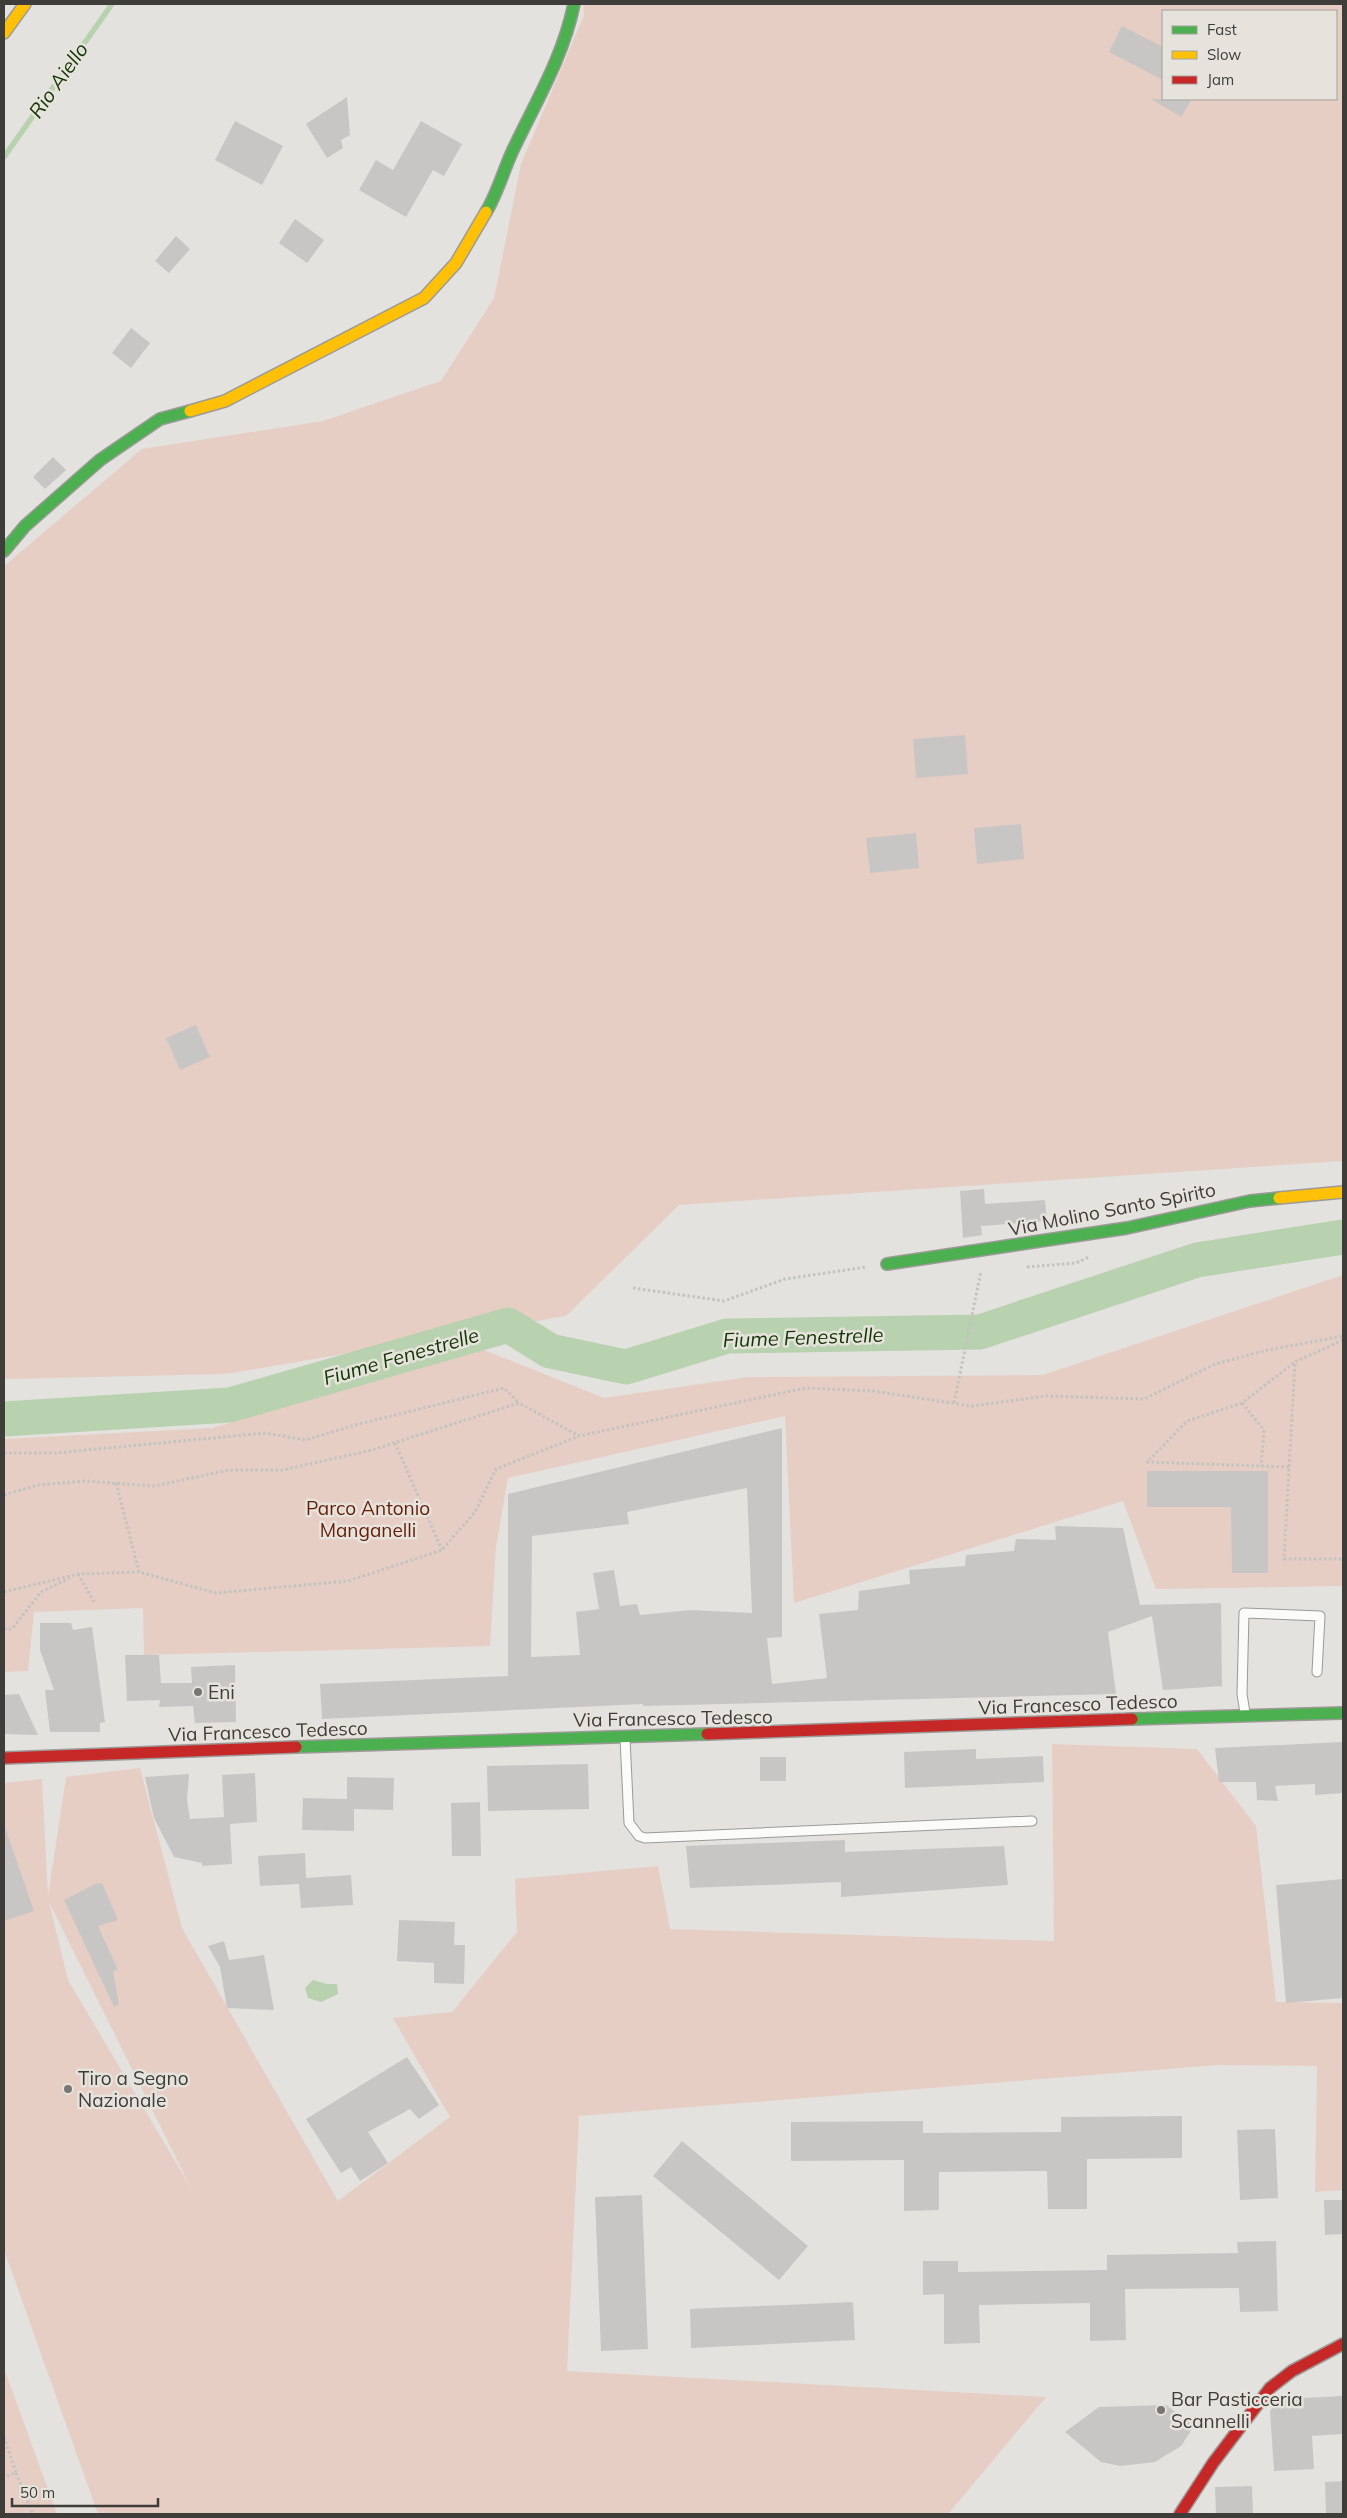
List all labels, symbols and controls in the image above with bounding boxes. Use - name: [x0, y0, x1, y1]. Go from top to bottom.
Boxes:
- legend: [1162, 10, 1337, 100]
- text: Fast: [1207, 20, 1237, 39]
- water label: Rio Aiello: [23, 37, 93, 123]
- text: Slow: [1207, 45, 1241, 64]
- text: Jam: [1207, 70, 1234, 89]
- street label: Via Molino Santo Spirito: [1006, 1177, 1218, 1241]
- water label: Fiume Fenestrelle: [320, 1322, 482, 1390]
- water label: Fiume Fenestrelle: [722, 1322, 884, 1352]
- park label: Parco Antonio Manganelli: [306, 1496, 430, 1542]
- place label: Eni: [208, 1680, 235, 1704]
- marker: Eni: [192, 1686, 204, 1698]
- street label: Via Francesco Tedesco: [978, 1689, 1178, 1719]
- street label: Via Francesco Tedesco: [573, 1704, 773, 1732]
- street label: Via Francesco Tedesco: [168, 1716, 368, 1746]
- place label: Tiro a Segno Nazionale: [78, 2066, 189, 2112]
- marker: Tiro a Segno Nazionale: [62, 2083, 74, 2095]
- place label: Bar Pasticceria Scannelli: [1171, 2387, 1303, 2433]
- marker: Bar Pasticceria Scannelli: [1155, 2404, 1167, 2416]
- scale bar: [12, 2476, 159, 2508]
- text: 50 m: [20, 2483, 55, 2502]

